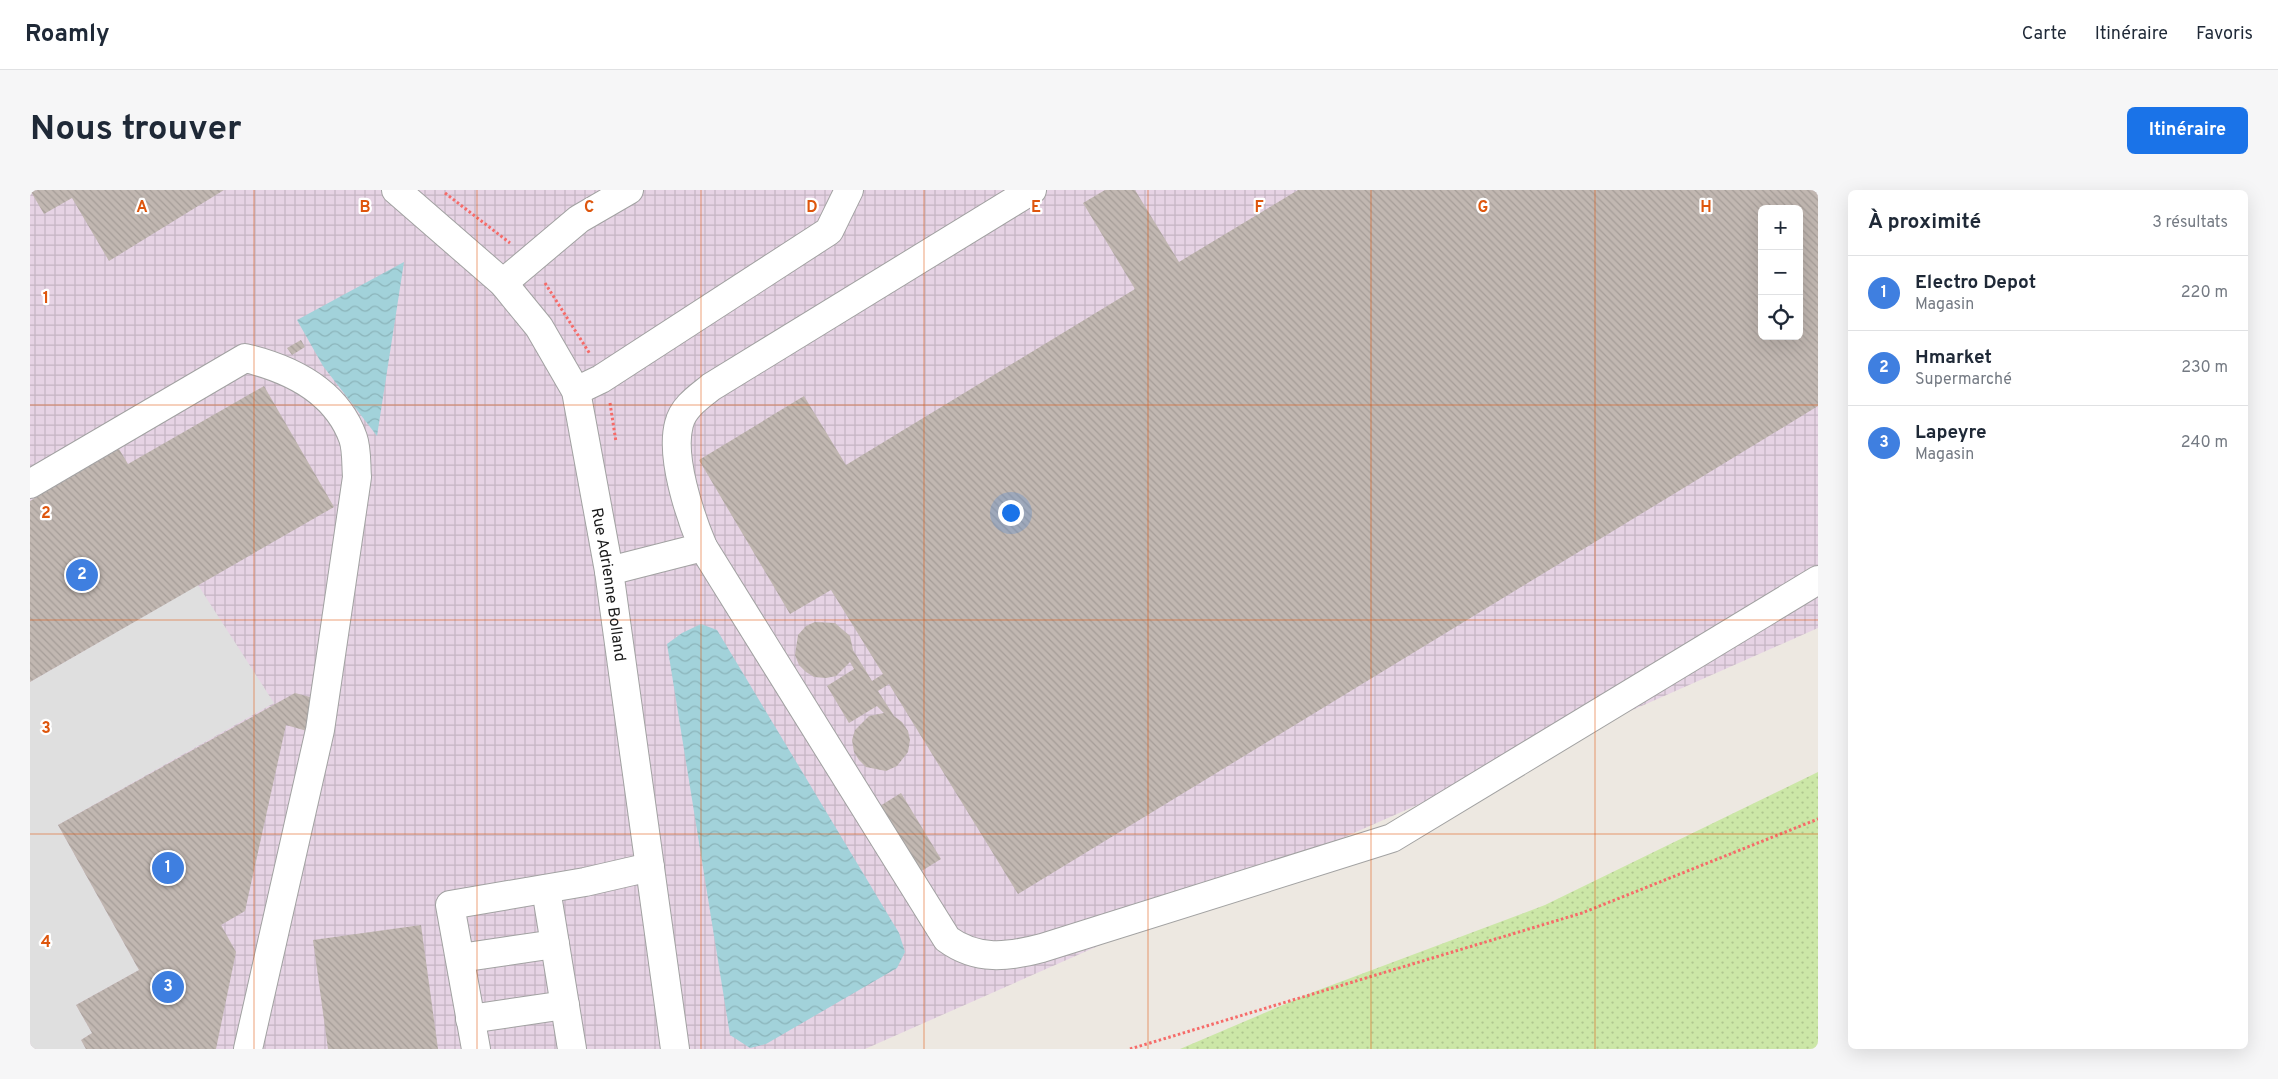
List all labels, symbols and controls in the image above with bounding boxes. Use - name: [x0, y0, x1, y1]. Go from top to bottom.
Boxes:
- text: Roamly: [25, 20, 110, 50]
- text: Carte: [2022, 23, 2067, 46]
- text: Itinéraire: [2095, 23, 2168, 46]
- text: Favoris: [2196, 23, 2253, 46]
- button: Itinéraire: [2127, 107, 2248, 154]
- text: Nous trouver: [30, 108, 242, 152]
- text: A: [136, 198, 148, 218]
- text: B: [359, 198, 371, 218]
- text: C: [584, 198, 594, 218]
- text: D: [806, 198, 818, 218]
- text: E: [1031, 198, 1041, 218]
- text: F: [1254, 198, 1264, 218]
- text: G: [1478, 198, 1488, 218]
- text: H: [1700, 198, 1712, 218]
- map controls: [1758, 205, 1803, 340]
- button: +: [1758, 205, 1803, 250]
- text: À proximité: [1868, 209, 1981, 236]
- text: 3 résultats: [2152, 213, 2228, 233]
- button: −: [1758, 250, 1803, 295]
- text: Electro Depot: [1915, 271, 2036, 295]
- text: 1: [1881, 283, 1887, 303]
- text: 220 m: [2181, 283, 2228, 303]
- text: 1: [43, 289, 49, 309]
- button: locate: [1758, 295, 1803, 340]
- text: Magasin: [1915, 295, 1974, 315]
- text: Hmarket: [1915, 346, 1992, 370]
- text: 2: [1879, 358, 1889, 378]
- text: 230 m: [2181, 358, 2228, 378]
- text: Supermarché: [1915, 370, 2012, 390]
- text: Lapeyre: [1915, 421, 1987, 445]
- text: 3: [1879, 433, 1889, 453]
- text: 240 m: [2181, 433, 2228, 453]
- text: Magasin: [1915, 445, 1974, 465]
- your location: [998, 500, 1024, 526]
- text: 2: [41, 504, 51, 524]
- street label: Rue Adrienne Bolland: [586, 506, 629, 663]
- pin: 2: [66, 556, 98, 594]
- text: 3: [41, 719, 51, 739]
- pin: 1: [152, 849, 184, 887]
- text: 4: [41, 933, 51, 953]
- pin: 3: [152, 968, 184, 1006]

